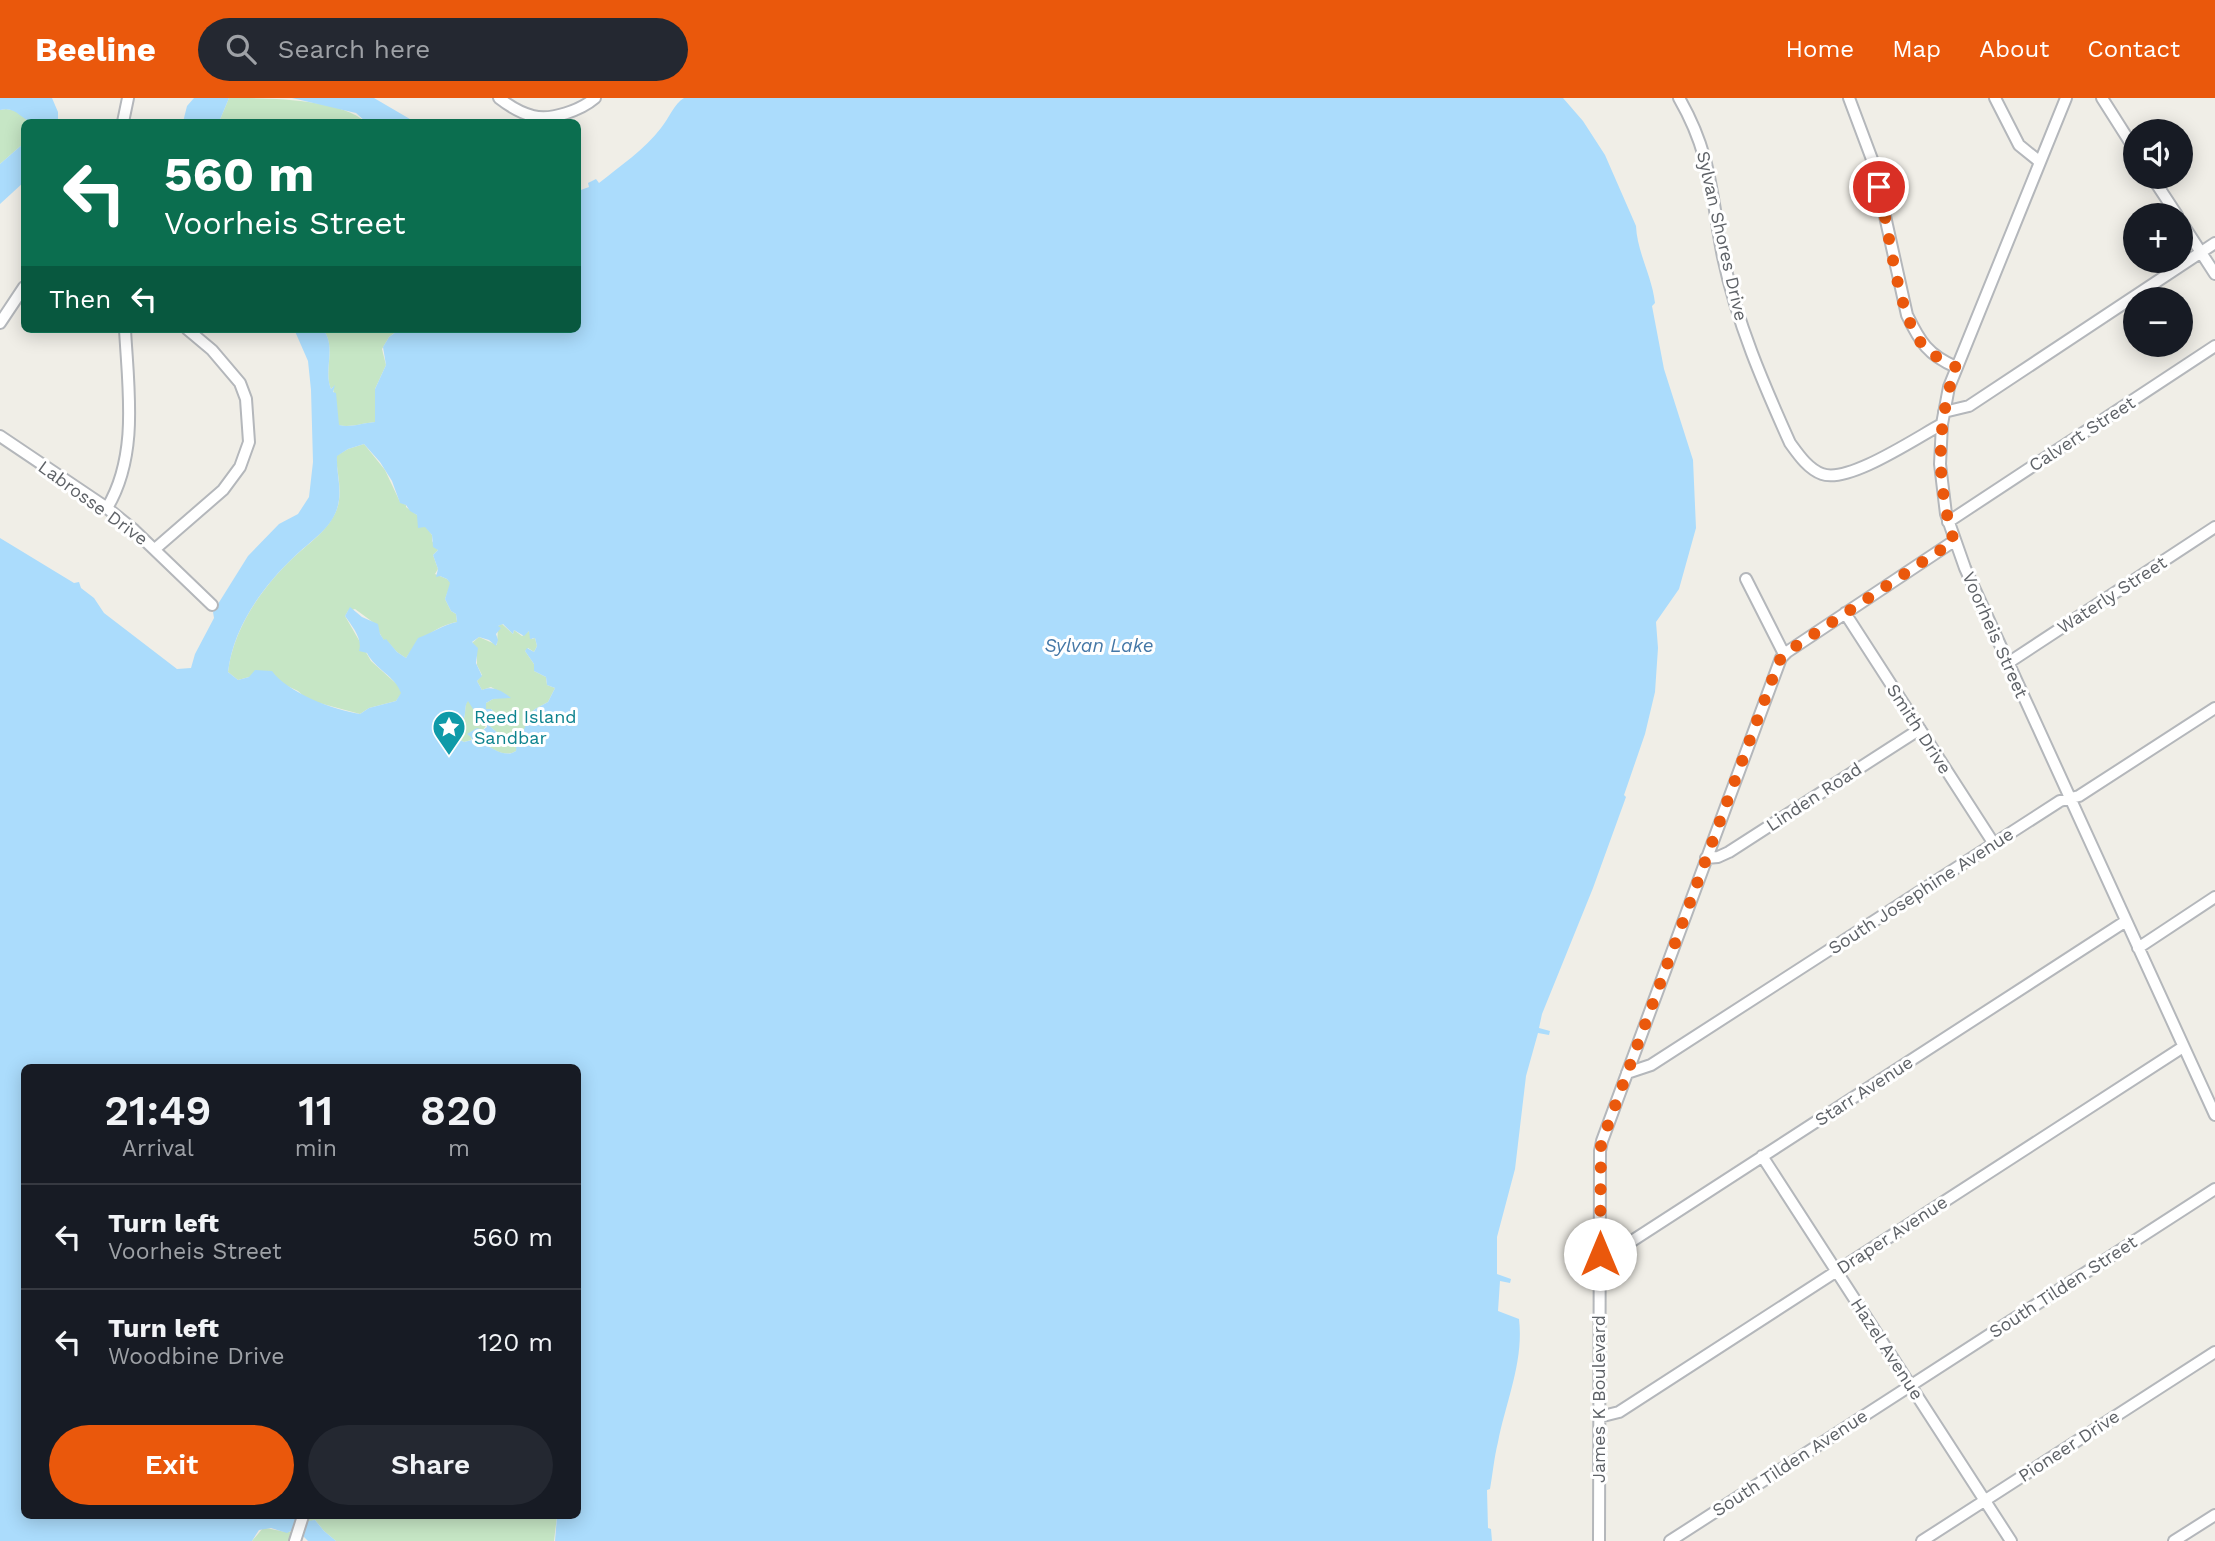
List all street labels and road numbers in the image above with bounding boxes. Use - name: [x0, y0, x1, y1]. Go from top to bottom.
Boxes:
- street label: Sylvan Shores Drive: [1693, 149, 1752, 323]
- street label: Calvert Street: [2025, 391, 2139, 476]
- street label: Labrosse Drive: [34, 456, 152, 549]
- street label: Waterly Street: [2053, 551, 2171, 638]
- street label: Voorheis Street: [1958, 568, 2033, 702]
- street label: Smith Drive: [1883, 680, 1956, 778]
- street label: Linden Road: [1762, 758, 1865, 835]
- street label: South Josephine Avenue: [1824, 823, 2017, 958]
- street label: Starr Avenue: [1811, 1051, 1917, 1130]
- street label: Draper Avenue: [1832, 1191, 1951, 1278]
- street label: South Tilden Street: [1985, 1231, 2141, 1342]
- street label: Hazel Avenue: [1847, 1294, 1928, 1404]
- street label: James K Boulevard: [1588, 1315, 1609, 1483]
- street label: South Tilden Avenue: [1708, 1405, 1871, 1521]
- street label: Pioneer Drive: [2014, 1405, 2123, 1486]

